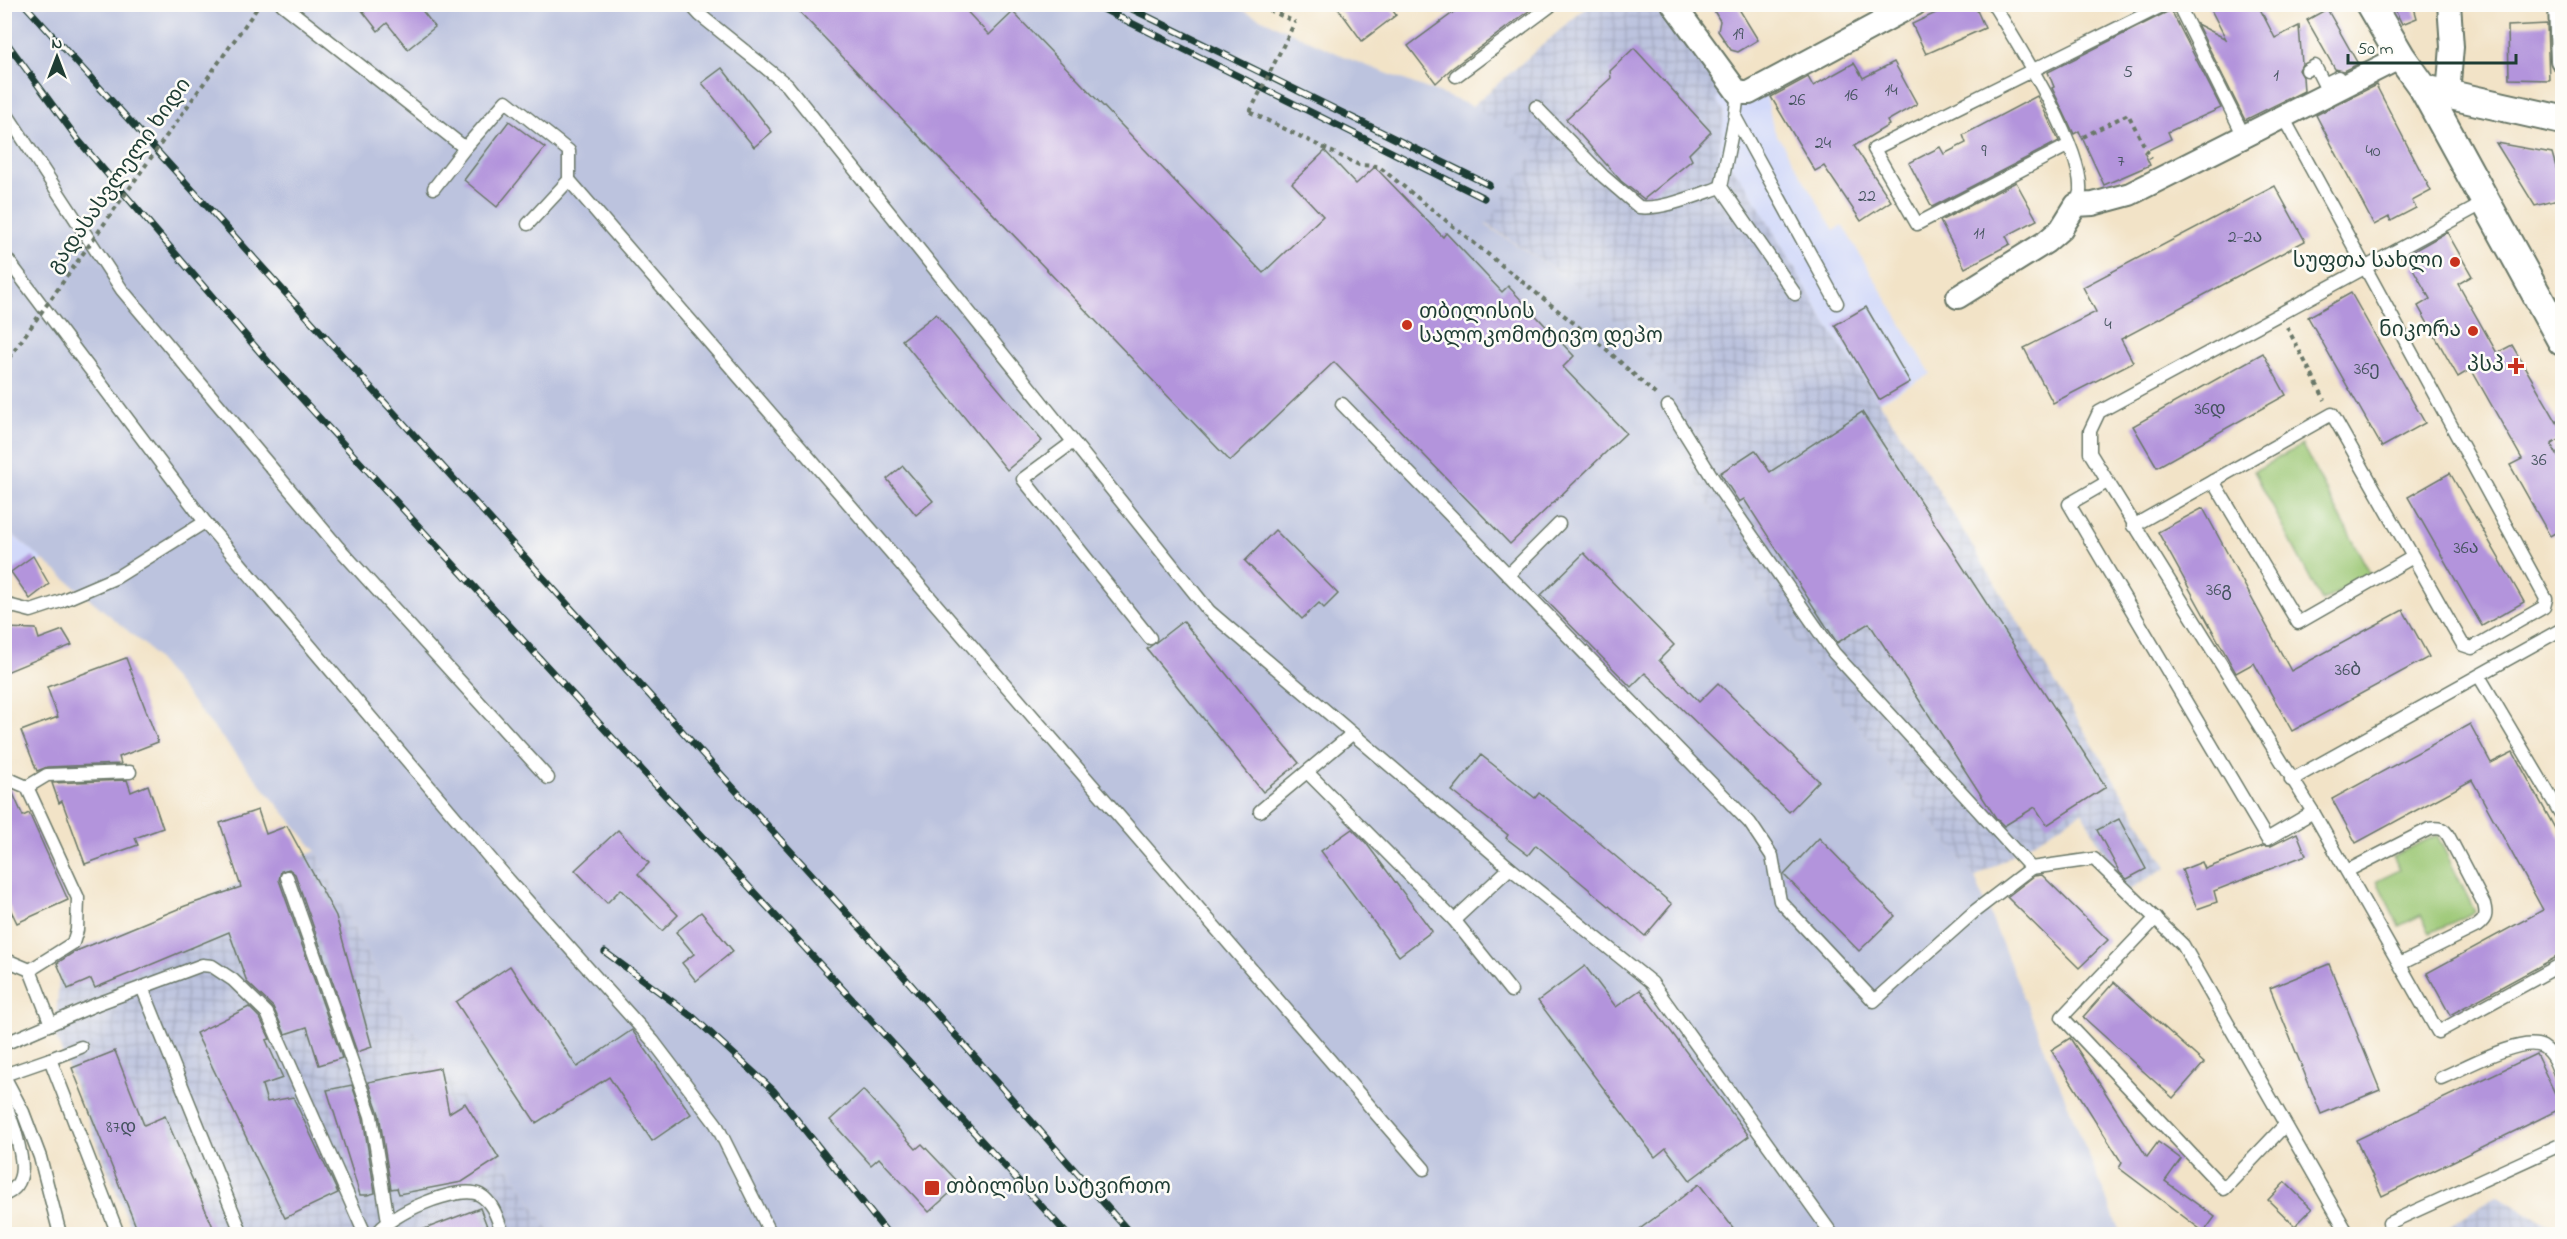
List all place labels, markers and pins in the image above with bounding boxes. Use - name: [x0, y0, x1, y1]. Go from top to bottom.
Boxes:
- place label: სუფთა სახლი: [2293, 247, 2443, 277]
- marker: სუფთა სახლი: [2448, 255, 2462, 269]
- place label: თბილისის სალოკომოტივო დეპო: [1419, 298, 1663, 352]
- place label: ნიკორა: [2379, 316, 2461, 346]
- marker: თბილისის სალოკომოტივო დეპო: [1400, 318, 1414, 332]
- marker: ნიკორა: [2466, 324, 2480, 338]
- place label: პსპ: [2467, 351, 2504, 381]
- marker: პსპ: [2509, 359, 2523, 373]
- place label: თბილისი სატვირთო: [946, 1173, 1171, 1203]
- marker: თბილისი სატვირთო: [923, 1179, 941, 1197]

